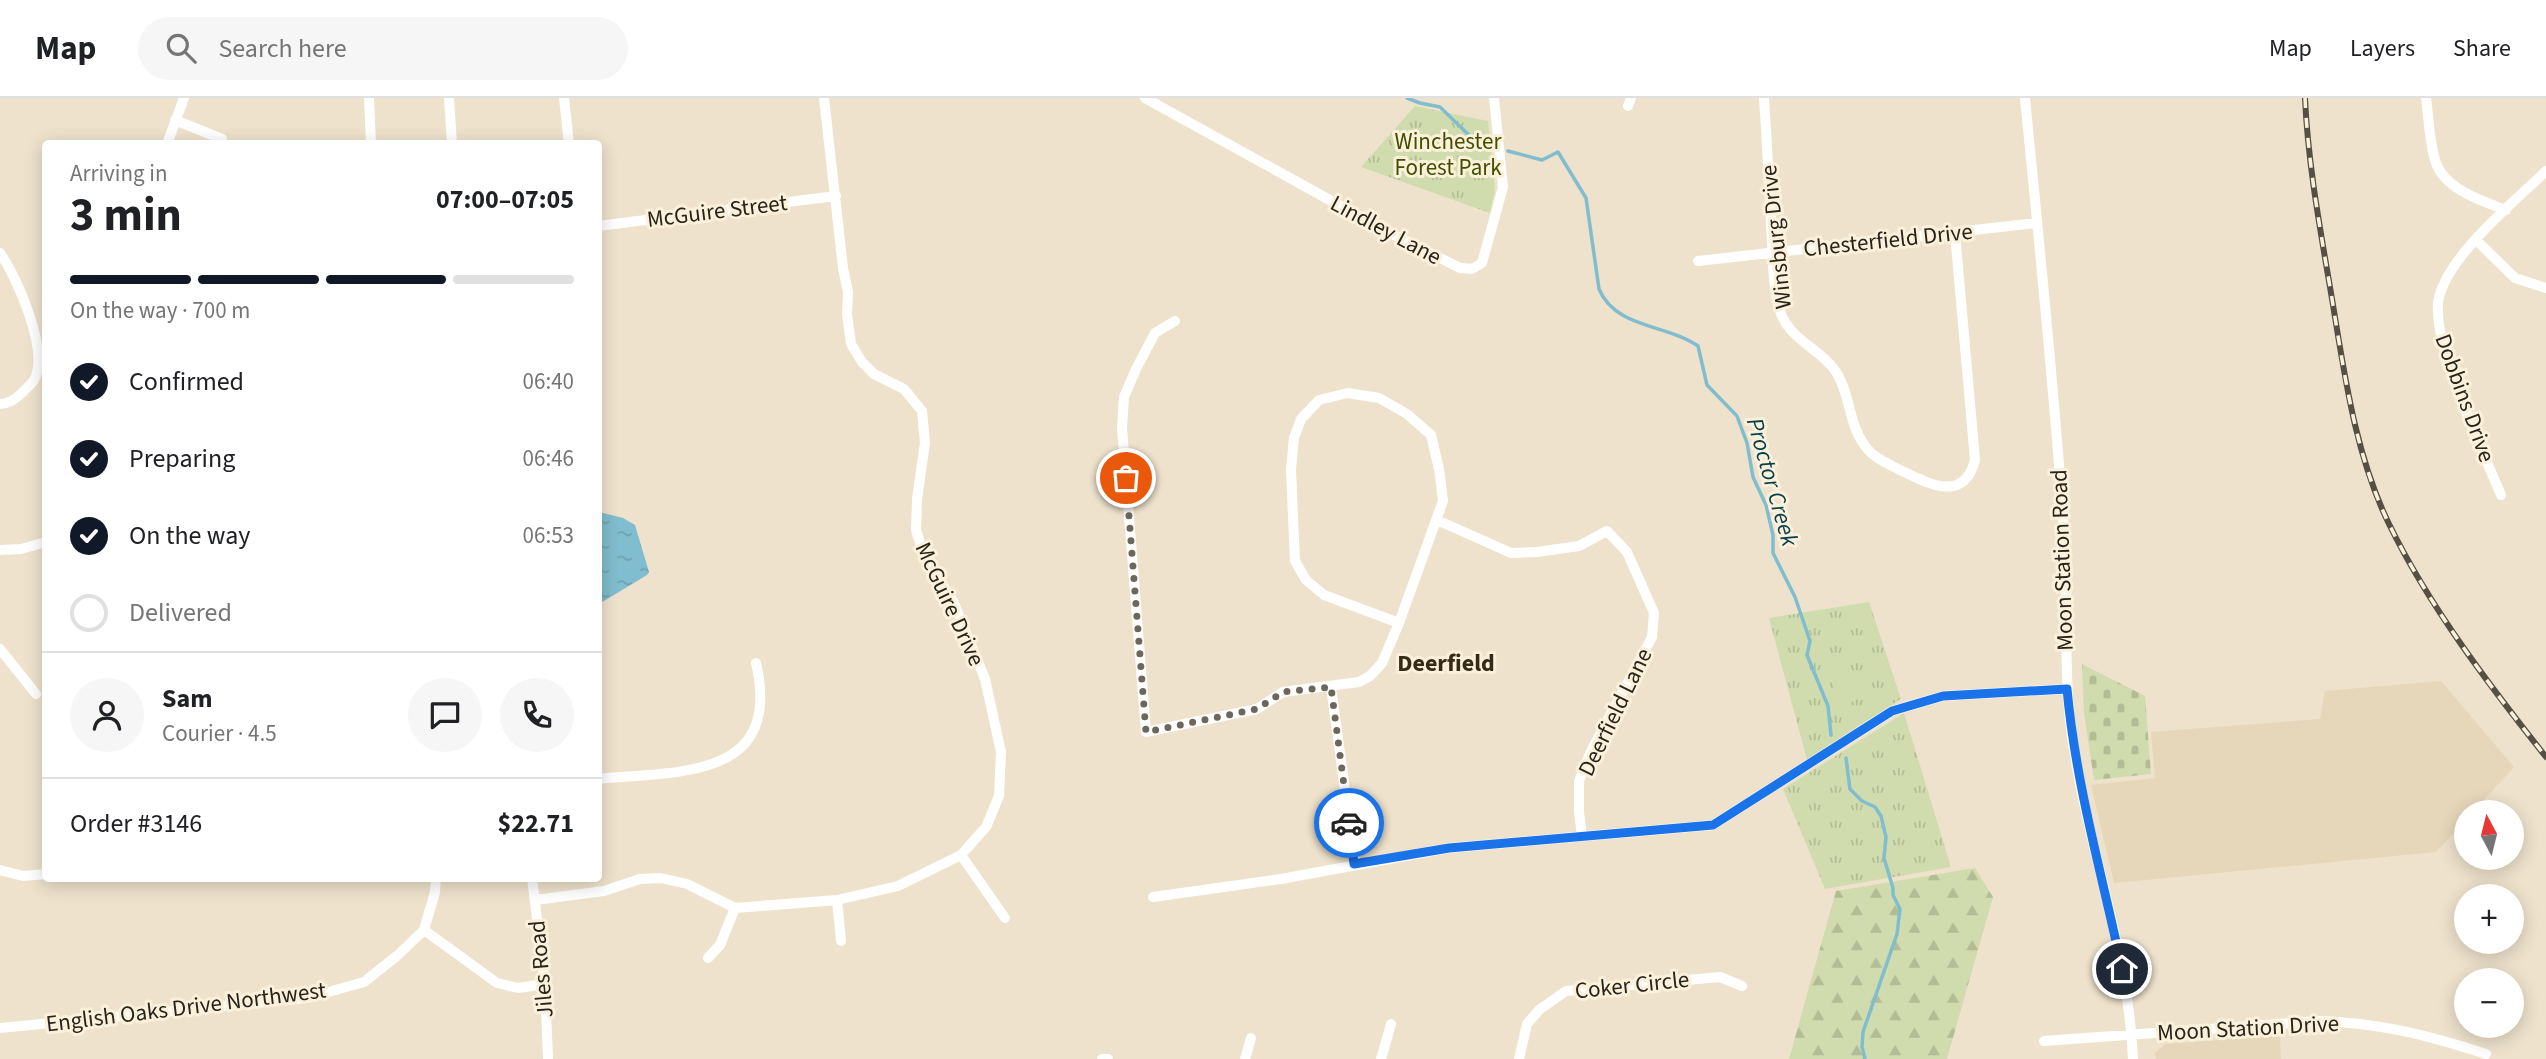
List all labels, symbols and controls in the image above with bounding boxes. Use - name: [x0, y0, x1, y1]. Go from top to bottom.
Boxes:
- search box: [138, 17, 628, 80]
- text: Map: [35, 25, 96, 72]
- icon: search: [162, 29, 200, 67]
- text: Search here: [218, 30, 347, 67]
- text: Map: [2269, 31, 2312, 66]
- text: Layers: [2350, 31, 2415, 66]
- text: Share: [2453, 31, 2511, 66]
- park label: Winchester Forest Park: [1394, 125, 1502, 184]
- text: Arriving in: [70, 157, 168, 190]
- street label: Winsburg Drive: [1752, 163, 1800, 311]
- text: 07:00–07:05: [436, 181, 574, 218]
- text: 3 min: [70, 183, 182, 248]
- street label: McGuire Street: [645, 186, 789, 236]
- street label: Lindley Lane: [1325, 187, 1447, 273]
- street label: Chesterfield Drive: [1802, 215, 1974, 265]
- text: On the way · 700 m: [70, 294, 250, 327]
- street label: Dobbins Drive: [2427, 329, 2503, 467]
- icon: check: [70, 363, 108, 401]
- text: Confirmed: [129, 363, 244, 400]
- text: 06:40: [523, 365, 574, 398]
- water label: Proctor Creek: [1737, 414, 1807, 551]
- icon: check: [70, 440, 108, 478]
- text: Preparing: [129, 440, 235, 477]
- text: 06:46: [523, 442, 574, 475]
- pin: [1096, 448, 1156, 508]
- icon: bag: [1107, 459, 1145, 497]
- street label: Moon Station Road: [2042, 469, 2082, 651]
- icon: check: [70, 517, 108, 555]
- text: On the way: [129, 517, 250, 554]
- text: 06:53: [523, 519, 574, 552]
- street label: McGuire Drive: [907, 537, 993, 671]
- text: Delivered: [129, 594, 232, 631]
- street label: Deerfield Lane: [1570, 642, 1660, 782]
- district label: Deerfield: [1397, 646, 1495, 681]
- button: person: [70, 678, 144, 752]
- button: chat: [408, 678, 482, 752]
- button: phone: [500, 678, 574, 752]
- text: Sam: [162, 680, 212, 717]
- text: Courier · 4.5: [162, 717, 277, 750]
- courier: [1314, 788, 1384, 858]
- north arrow: [2454, 800, 2524, 870]
- map controls: [2454, 800, 2524, 1038]
- icon: car: [1330, 804, 1368, 842]
- text: Order #3146: [70, 805, 202, 842]
- text: $22.71: [498, 805, 574, 842]
- button: +: [2454, 884, 2524, 954]
- street label: Jiles Road: [520, 919, 562, 1019]
- pin: [2092, 939, 2152, 999]
- icon: home: [2103, 950, 2141, 988]
- street label: Coker Circle: [1573, 963, 1691, 1007]
- button: −: [2454, 968, 2524, 1038]
- street label: English Oaks Drive Northwest: [44, 973, 328, 1041]
- street label: Moon Station Drive: [2156, 1007, 2340, 1049]

